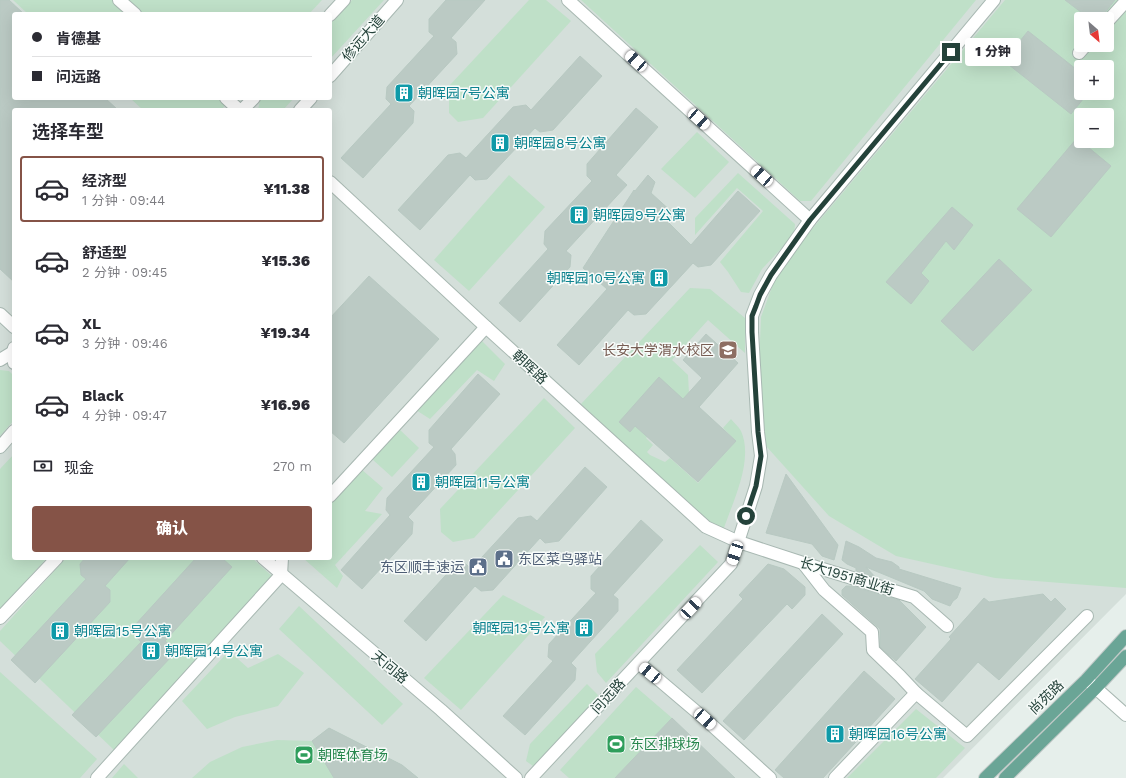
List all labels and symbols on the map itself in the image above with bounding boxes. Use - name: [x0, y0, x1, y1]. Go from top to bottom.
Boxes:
- street label: 修远大道: [339, 12, 387, 64]
- north arrow: [1074, 12, 1114, 52]
- callout: 1 分钟: [965, 38, 1021, 66]
- route end: [942, 43, 960, 61]
- car: [623, 49, 649, 73]
- building icon: 朝晖园7号公寓: [393, 82, 415, 104]
- place label: 朝晖园7号公寓: [418, 85, 510, 101]
- car: [686, 107, 712, 131]
- building icon: 朝晖园8号公寓: [489, 132, 511, 154]
- place label: 朝晖园8号公寓: [514, 135, 607, 151]
- car: [749, 164, 775, 188]
- building icon: 朝晖园9号公寓: [568, 204, 590, 226]
- place label: 朝晖园9号公寓: [593, 207, 686, 223]
- building icon: 朝晖园10号公寓: [648, 267, 670, 289]
- place label: 朝晖园10号公寓: [547, 270, 645, 286]
- school or university icon: 长安大学渭水校区: [717, 339, 739, 361]
- place label: 长安大学渭水校区: [602, 342, 714, 358]
- street label: 朝晖路: [509, 347, 551, 387]
- building icon: 朝晖园11号公寓: [410, 471, 432, 493]
- place label: 朝晖园11号公寓: [435, 474, 530, 490]
- route start: [737, 507, 755, 525]
- car: [726, 540, 744, 566]
- public building icon: 东区菜鸟驿站: [493, 548, 515, 570]
- place label: 东区菜鸟驿站: [518, 551, 602, 567]
- street label: 长大1951商业街: [798, 554, 896, 598]
- public building icon: 东区顺丰速运: [467, 556, 489, 578]
- place label: 东区顺丰速运: [380, 559, 464, 575]
- car: [678, 595, 704, 621]
- building icon: 朝晖园13号公寓: [573, 617, 595, 639]
- building icon: 朝晖园15号公寓: [49, 620, 71, 642]
- place label: 朝晖园13号公寓: [472, 620, 570, 636]
- place label: 朝晖园15号公寓: [74, 623, 172, 639]
- building icon: 朝晖园14号公寓: [140, 640, 162, 662]
- place label: 朝晖园14号公寓: [165, 643, 263, 659]
- street label: 天问路: [369, 647, 411, 687]
- car: [637, 661, 663, 685]
- street label: 问远路: [588, 675, 628, 717]
- street label: 尚苑路: [1025, 677, 1067, 717]
- car: [692, 707, 718, 731]
- building icon: 朝晖园16号公寓: [824, 723, 846, 745]
- place label: 朝晖园16号公寓: [849, 726, 947, 742]
- sports icon: 东区排球场: [605, 733, 627, 755]
- place label: 东区排球场: [630, 736, 700, 752]
- sports icon: 朝晖体育场: [293, 744, 315, 766]
- place label: 朝晖体育场: [318, 747, 388, 763]

